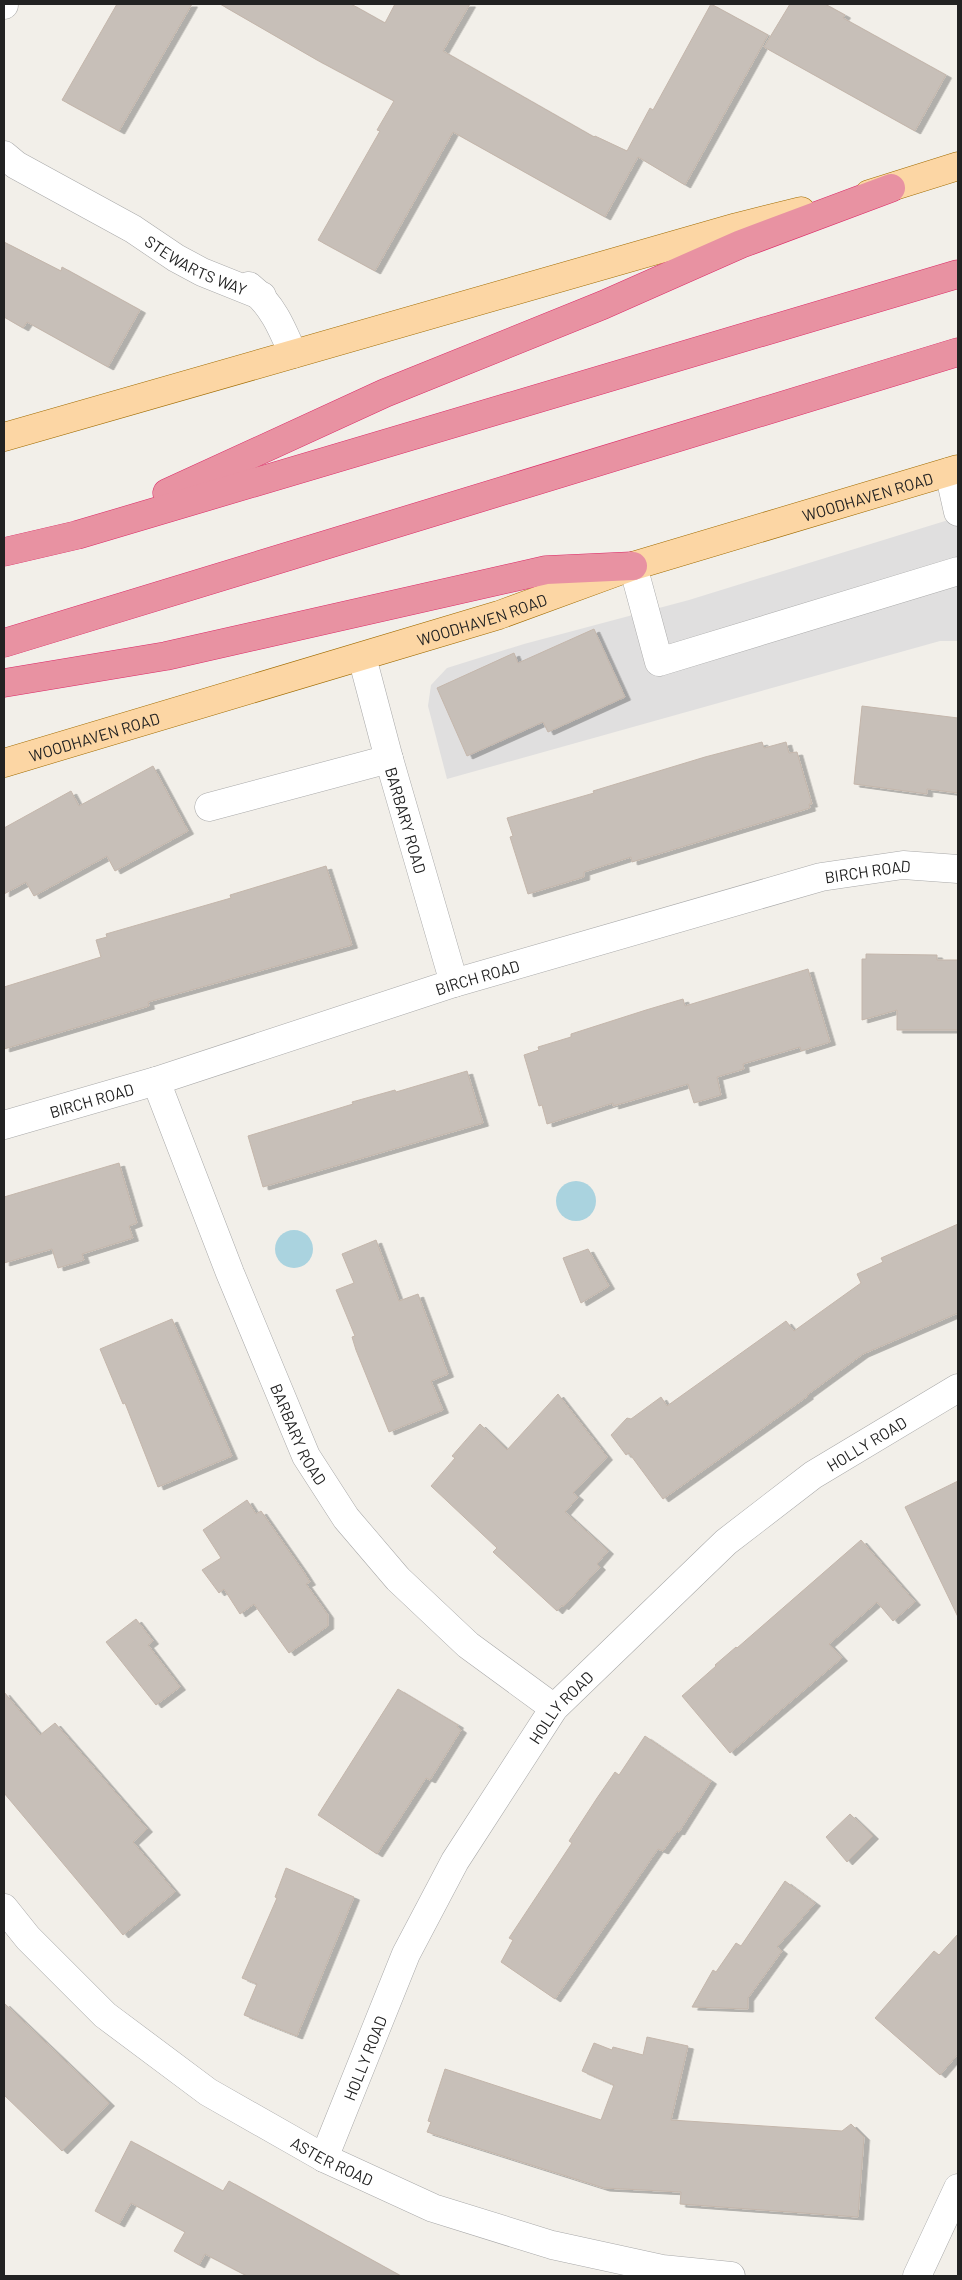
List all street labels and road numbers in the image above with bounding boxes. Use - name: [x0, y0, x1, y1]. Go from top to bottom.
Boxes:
- street label: STEWARTS WAY: [142, 231, 250, 298]
- street label: WOODHAVEN ROAD: [800, 468, 935, 524]
- street label: WOODHAVEN ROAD: [415, 589, 549, 649]
- street label: WOODHAVEN ROAD: [27, 708, 162, 765]
- street label: BARBARY ROAD: [382, 765, 431, 875]
- street label: BIRCH ROAD: [823, 855, 911, 886]
- street label: BIRCH ROAD: [433, 955, 521, 998]
- street label: BIRCH ROAD: [47, 1079, 136, 1121]
- street label: BARBARY ROAD: [267, 1380, 331, 1488]
- street label: HOLLY ROAD: [823, 1412, 910, 1474]
- street label: HOLLY ROAD: [524, 1667, 596, 1747]
- street label: HOLLY ROAD: [339, 2013, 390, 2103]
- street label: ASTER ROAD: [288, 2132, 376, 2189]

